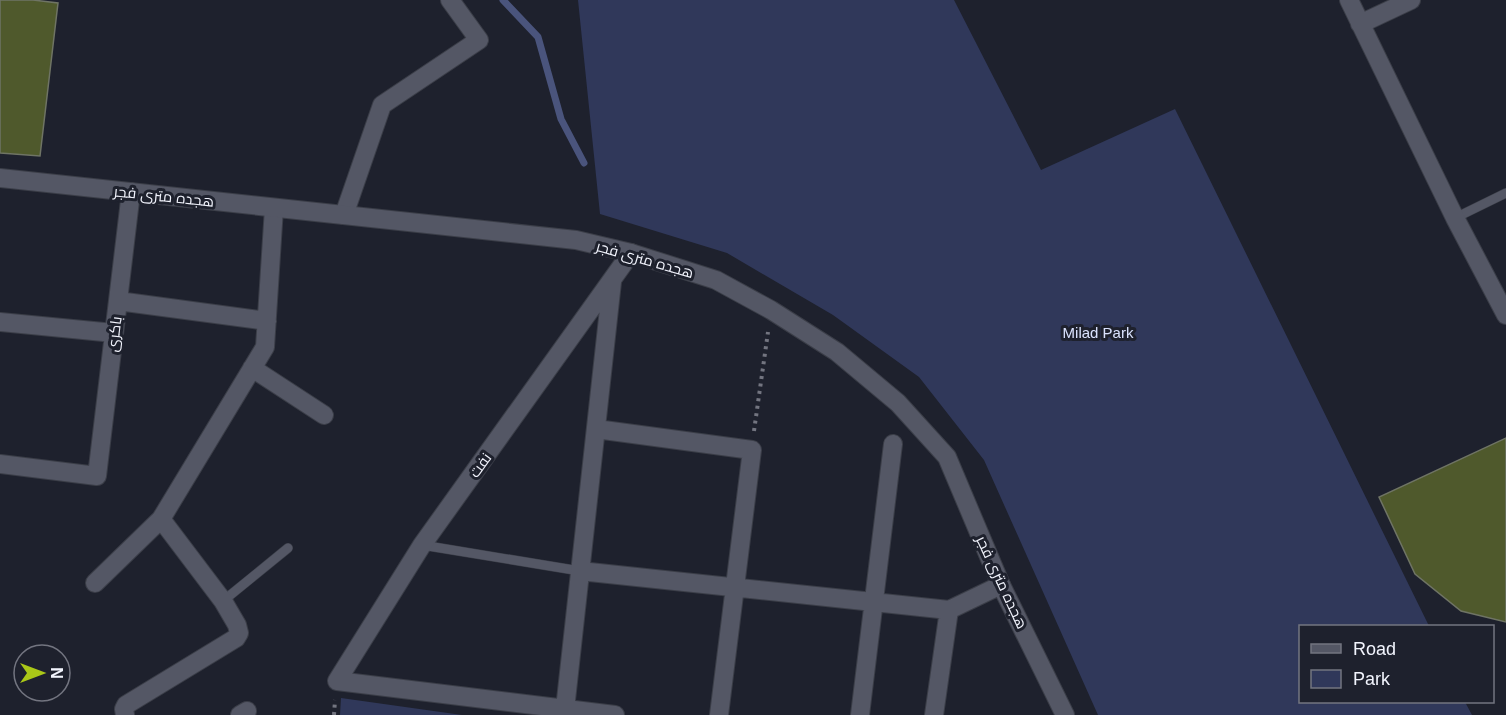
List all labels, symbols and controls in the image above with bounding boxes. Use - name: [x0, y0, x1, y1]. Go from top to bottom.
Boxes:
- street label: هجده متری فجر: [112, 182, 215, 212]
- street label: هجده متری فجر: [593, 237, 696, 283]
- street label: باکری: [103, 315, 127, 353]
- park label: Milad Park: [1063, 324, 1134, 341]
- street label: نفت: [466, 450, 494, 480]
- street label: هجده متری فجر: [971, 532, 1031, 632]
- legend: [1299, 625, 1494, 703]
- text: Road: [1353, 639, 1396, 659]
- north arrow: [12, 643, 72, 703]
- text: N: [48, 667, 65, 679]
- text: Park: [1353, 669, 1391, 689]

